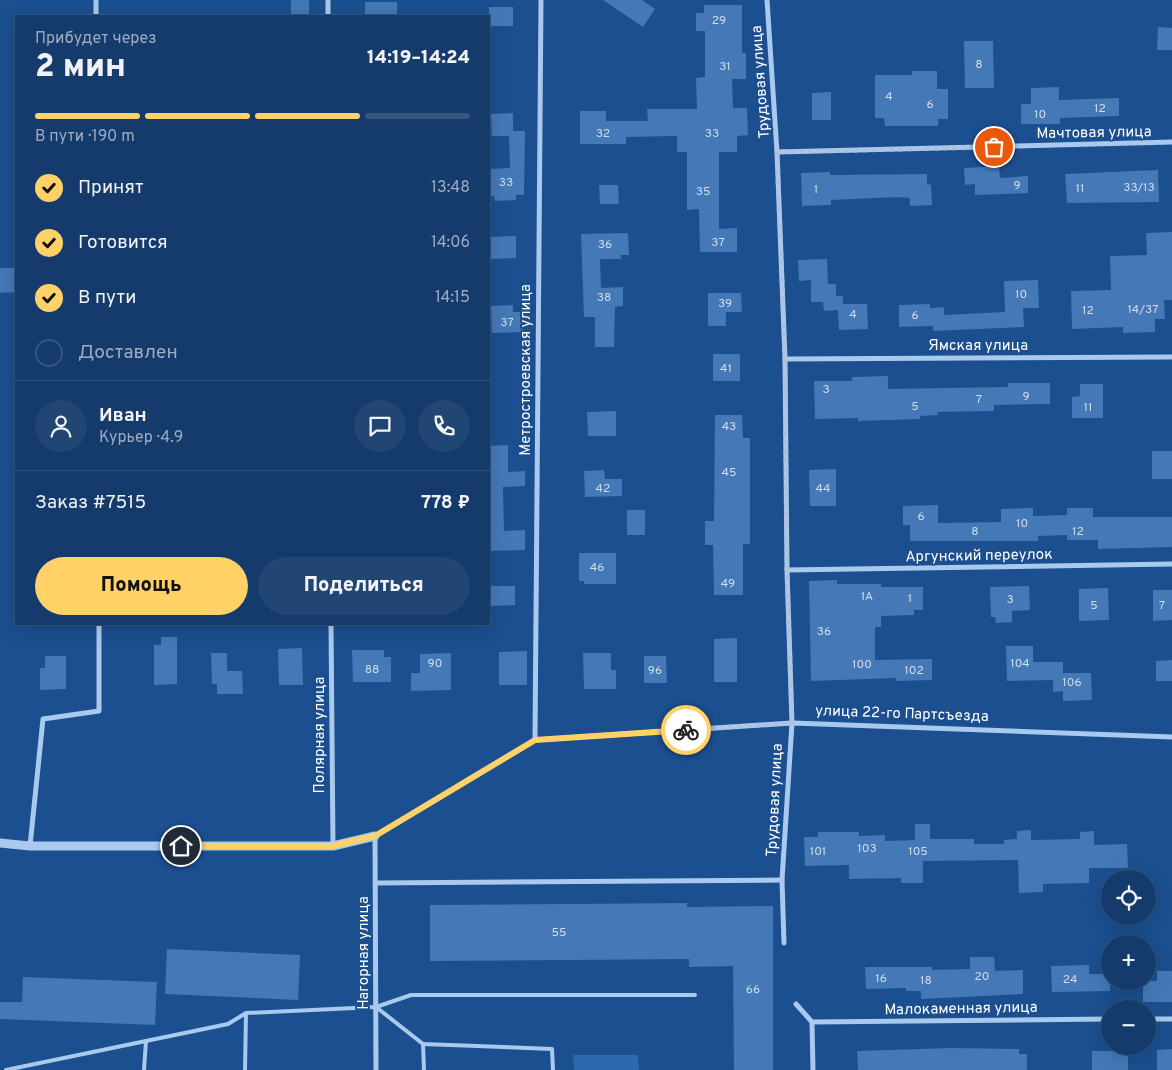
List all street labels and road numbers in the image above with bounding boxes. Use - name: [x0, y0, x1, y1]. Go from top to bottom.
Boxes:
- street label: Трудовая улица: [748, 25, 775, 139]
- street label: Мачтовая улица: [1036, 123, 1152, 144]
- street label: Метростроевская улица: [517, 284, 536, 456]
- street label: Ямская улица: [928, 337, 1028, 356]
- street label: Аргунский переулок: [905, 546, 1053, 567]
- street label: Полярная улица: [311, 677, 330, 793]
- street label: улица 22-го Партсъезда: [815, 702, 989, 727]
- street label: Трудовая улица: [763, 743, 788, 857]
- street label: Нагорная улица: [355, 896, 374, 1010]
- street label: Малокаменная улица: [884, 999, 1038, 1020]

